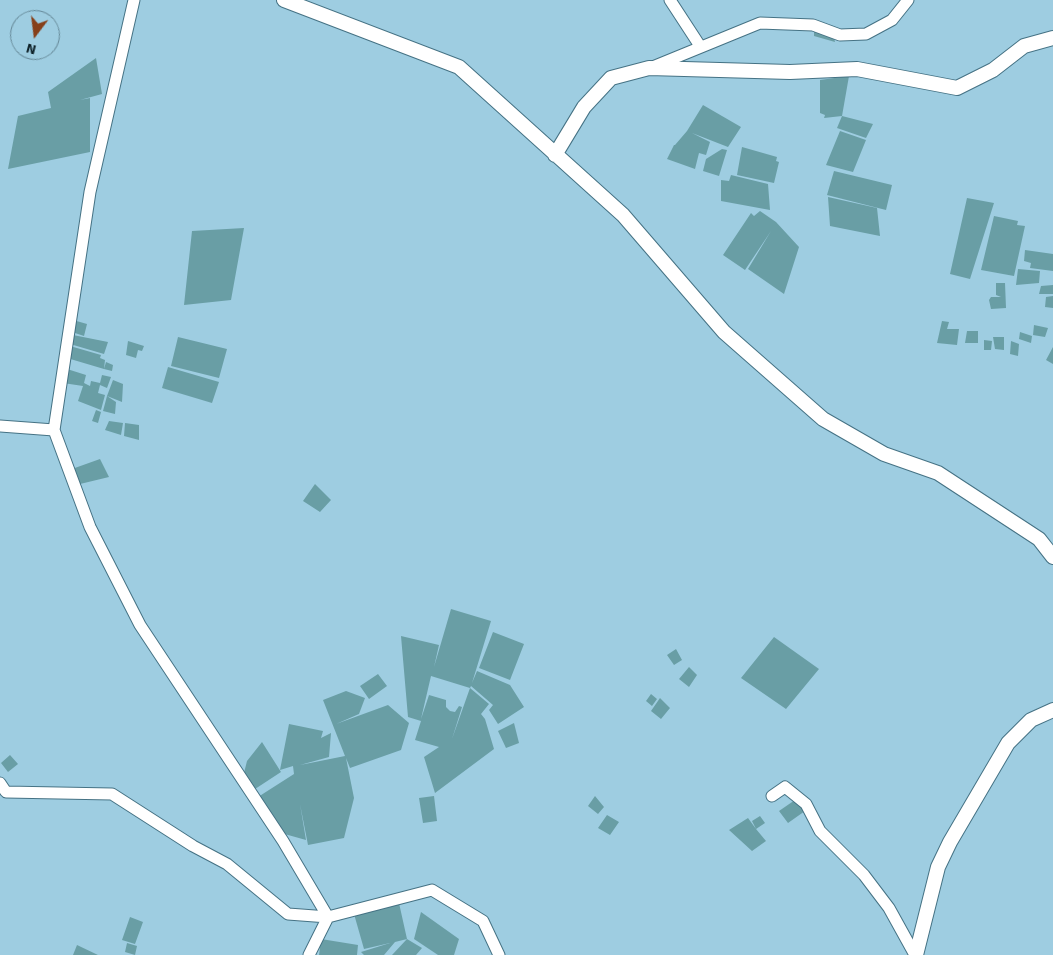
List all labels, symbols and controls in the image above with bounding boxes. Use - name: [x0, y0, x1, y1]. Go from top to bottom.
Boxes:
- north arrow: [10, 10, 60, 60]
- text: N: [24, 40, 38, 58]

